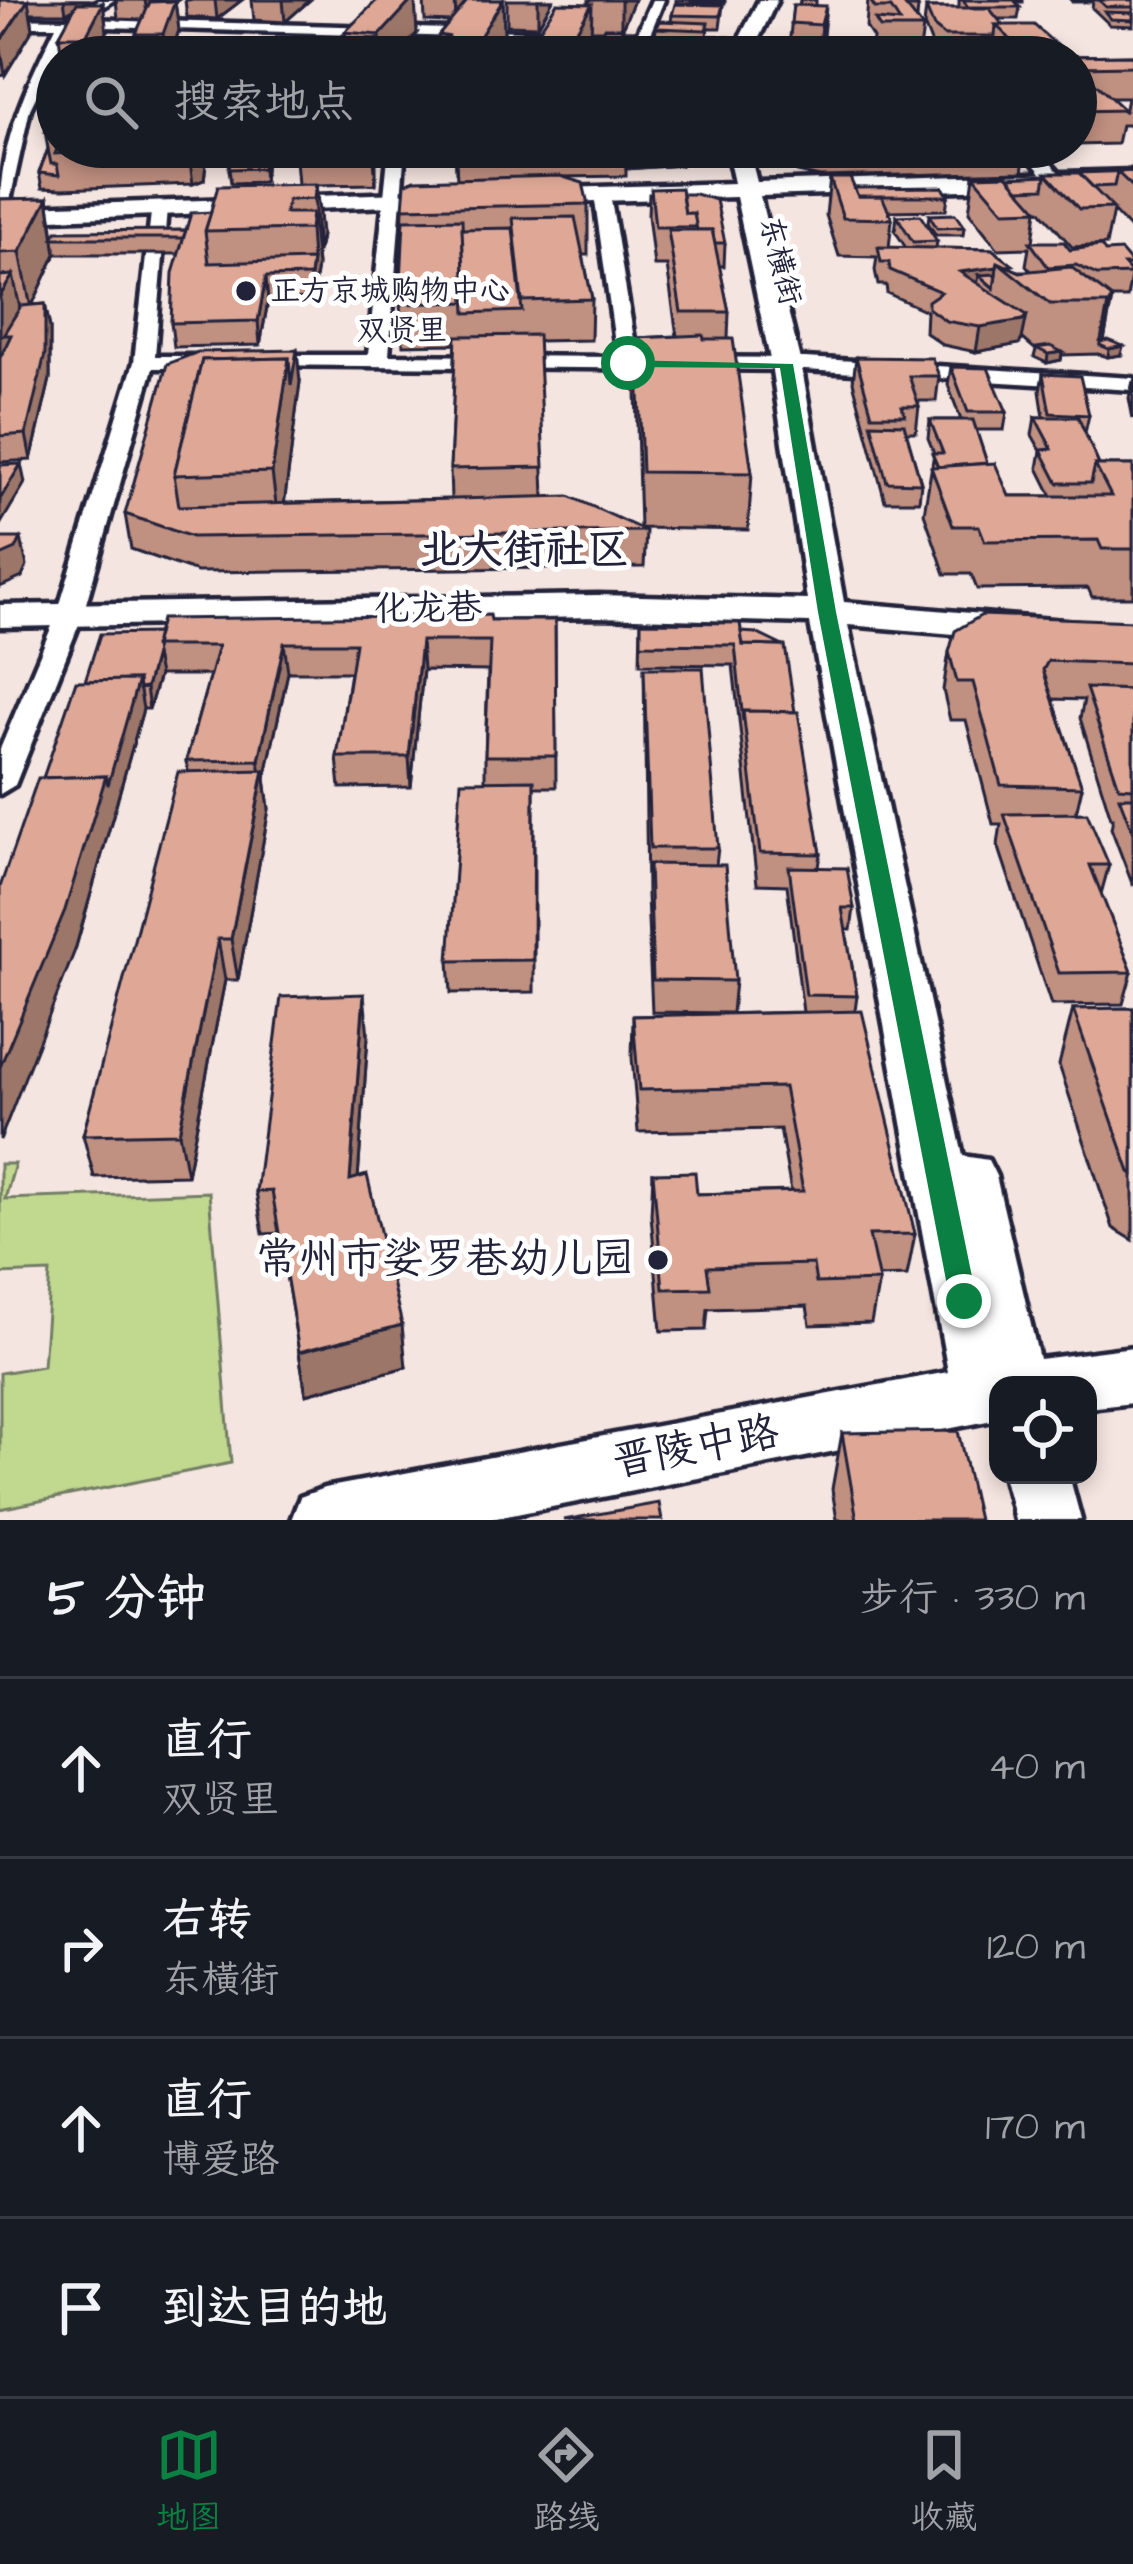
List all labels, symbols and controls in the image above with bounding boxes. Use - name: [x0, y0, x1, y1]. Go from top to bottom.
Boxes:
- search box: [36, 36, 1097, 168]
- icon: search: [78, 69, 144, 135]
- text: 搜索地点: [174, 72, 354, 134]
- street label: 东横街: [749, 212, 811, 310]
- place label: 正方京城购物中心: [270, 270, 510, 312]
- marker: 正方京城购物中心: [233, 278, 259, 304]
- street label: 双贤里: [357, 310, 447, 352]
- route start: [601, 336, 655, 390]
- district label: 北大街社区: [419, 522, 629, 580]
- street label: 化龙巷: [374, 583, 482, 635]
- place label: 常州市娑罗巷幼儿园: [256, 1231, 634, 1289]
- marker: 常州市娑罗巷幼儿园: [645, 1247, 671, 1273]
- route end: [937, 1274, 991, 1328]
- map controls: [989, 1376, 1097, 1484]
- button: locate: [989, 1376, 1097, 1484]
- street label: 晋陵中路: [608, 1404, 784, 1492]
- text: 5 分钟: [48, 1564, 207, 1635]
- text: 步行 · 330 m: [860, 1572, 1085, 1626]
- text: 直行: [162, 1710, 252, 1772]
- icon: ahead: [48, 1735, 114, 1801]
- text: 40 m: [988, 1741, 1085, 1795]
- text: 双贤里: [162, 1774, 279, 1828]
- text: 右转: [162, 1890, 252, 1952]
- icon: right: [48, 1915, 114, 1981]
- text: 120 m: [987, 1921, 1085, 1975]
- text: 东横街: [162, 1954, 279, 2008]
- text: 直行: [162, 2070, 252, 2132]
- icon: ahead: [48, 2095, 114, 2161]
- text: 170 m: [985, 2101, 1085, 2155]
- text: 博爱路: [162, 2134, 279, 2188]
- icon: arrive: [48, 2275, 114, 2341]
- text: 到达目的地: [162, 2278, 387, 2340]
- tab: 地图: [156, 2422, 222, 2541]
- tab: 路线: [533, 2422, 599, 2541]
- tab: 收藏: [911, 2422, 977, 2541]

